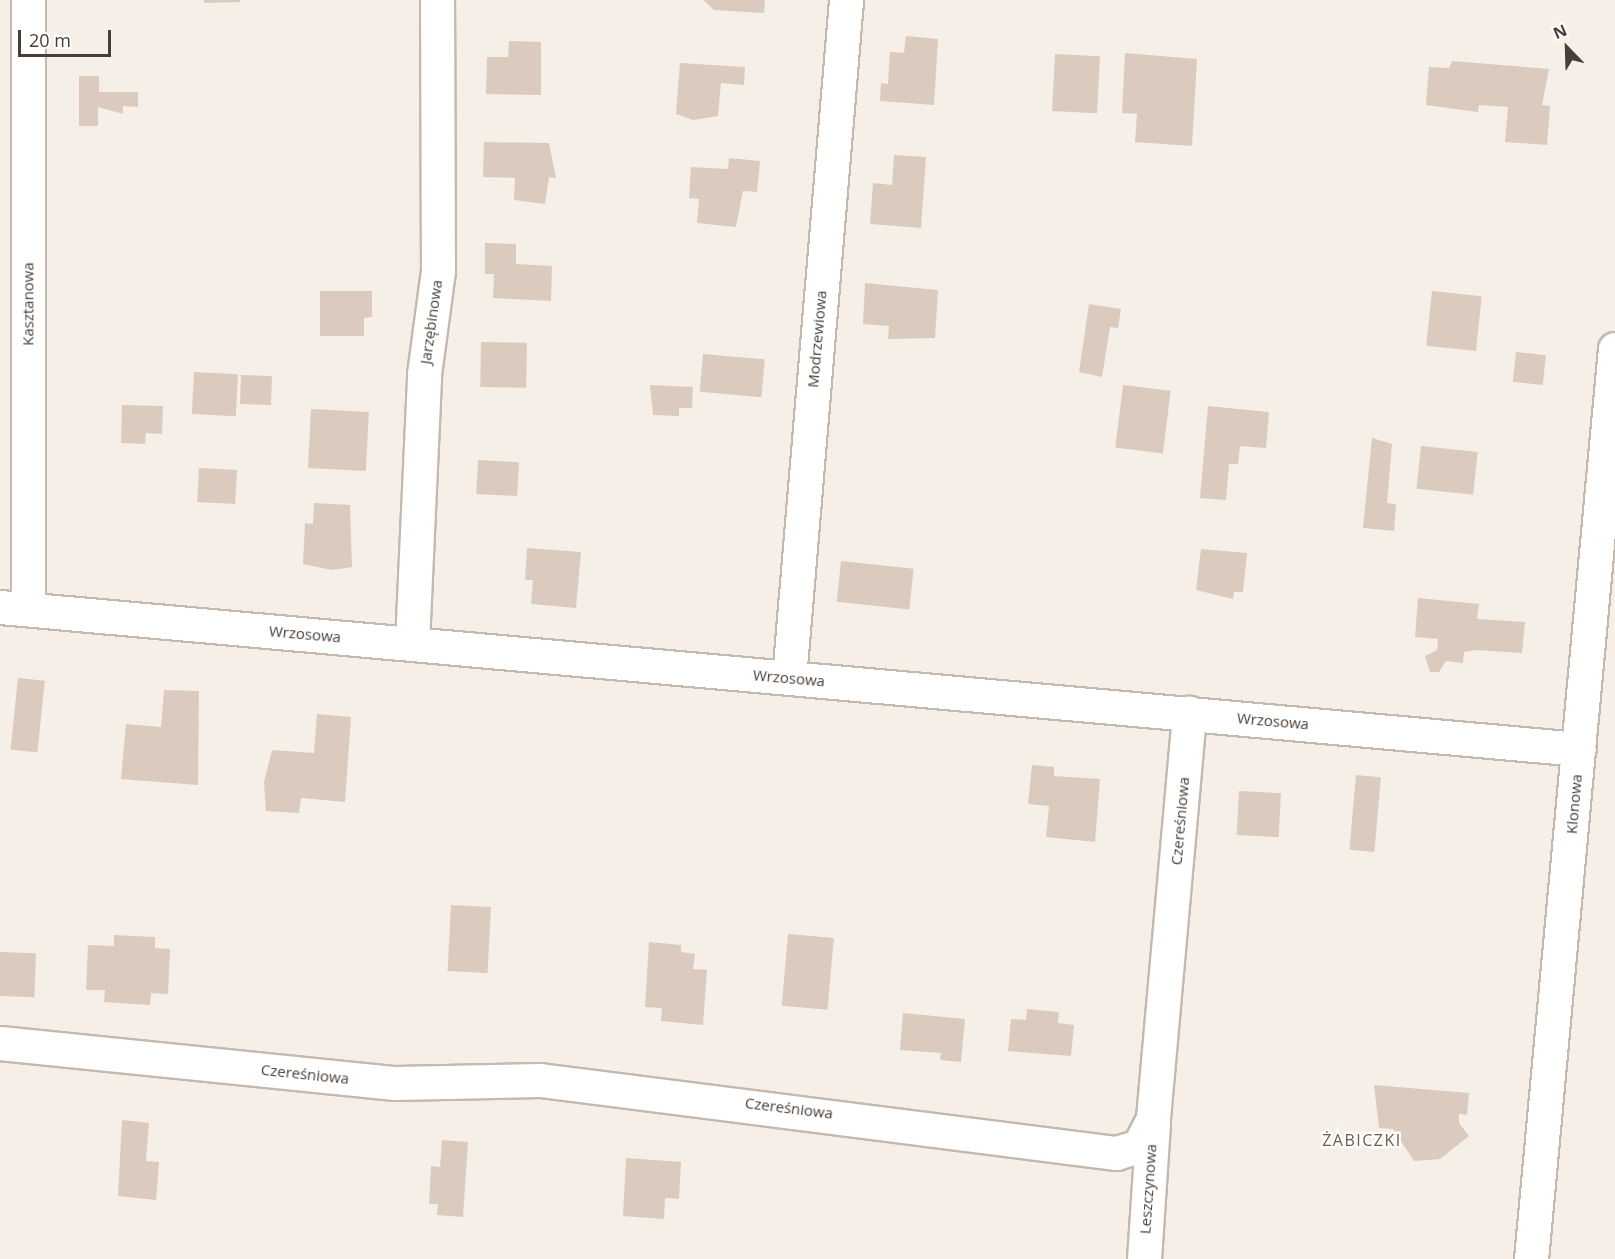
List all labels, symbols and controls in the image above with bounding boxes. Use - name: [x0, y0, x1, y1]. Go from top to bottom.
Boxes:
- scale bar: [21, 18, 114, 56]
- north arrow: [1537, 18, 1597, 78]
- text: N: [1550, 19, 1570, 44]
- text: 20 m: [29, 28, 71, 52]
- street label: Kasztanowa: [19, 262, 37, 346]
- street label: Jarzębinowa: [416, 279, 446, 365]
- street label: Modrzewiowa: [804, 290, 830, 388]
- street label: Wrzosowa: [268, 622, 342, 646]
- street label: Wrzosowa: [752, 666, 826, 690]
- street label: Wrzosowa: [1236, 709, 1310, 733]
- street label: Klonowa: [1562, 773, 1586, 835]
- street label: Czereśniowa: [1167, 776, 1193, 866]
- street label: Czereśniowa: [260, 1060, 350, 1088]
- street label: Czereśniowa: [744, 1094, 834, 1122]
- district label: ŻABICZKI: [1322, 1130, 1402, 1150]
- street label: Leszczynowa: [1136, 1143, 1160, 1235]

